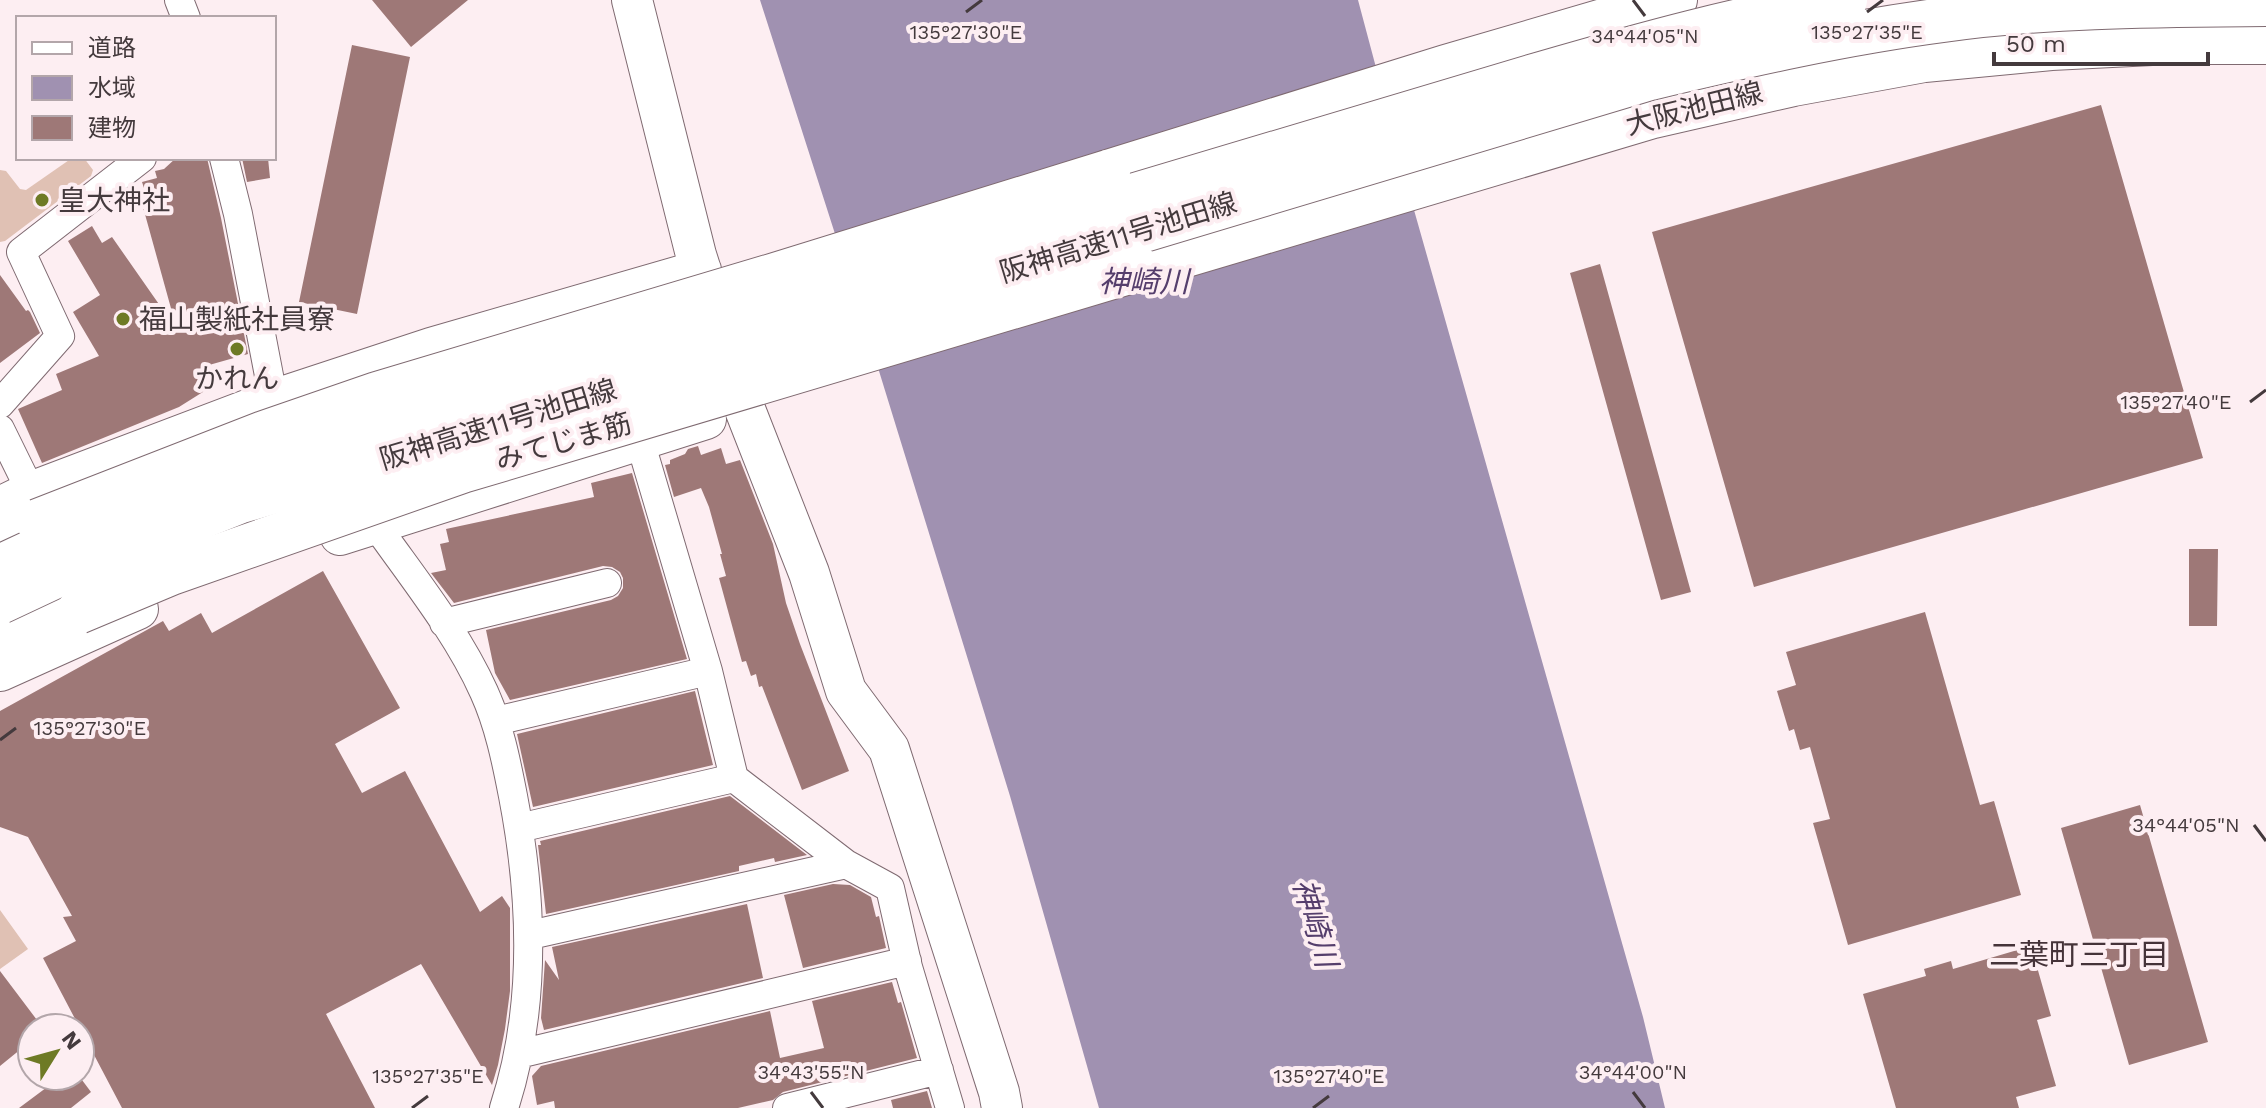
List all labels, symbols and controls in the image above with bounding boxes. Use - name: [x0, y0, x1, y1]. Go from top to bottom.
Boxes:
- legend: [16, 16, 276, 160]
- scale bar: [1994, 16, 2208, 66]
- text: 135°27'30"E: [910, 20, 1022, 44]
- text: 135°27'35"E: [1811, 20, 1923, 44]
- text: 34°44'05"N: [1591, 24, 1699, 48]
- text: 50 m: [2006, 30, 2066, 58]
- text: 道路: [88, 34, 136, 62]
- text: 水域: [88, 74, 136, 102]
- street label: 大阪池田線: [1622, 76, 1766, 141]
- text: 建物: [88, 114, 136, 142]
- place label: 皇大神社: [58, 184, 170, 217]
- street label: 阪神高速11号池田線: [996, 186, 1241, 289]
- marker: 皇大神社: [33, 191, 51, 209]
- water label: 神崎川: [1099, 264, 1192, 299]
- place label: 福山製紙社員寮: [139, 303, 335, 336]
- marker: 福山製紙社員寮: [114, 310, 132, 328]
- marker: かれん: [228, 340, 246, 358]
- place label: かれん: [195, 362, 279, 395]
- street label: 阪神高速11号池田線: [376, 373, 621, 476]
- text: 135°27'40"E: [2120, 390, 2232, 414]
- street label: みてじま筋: [491, 406, 635, 477]
- text: 135°27'30"E: [34, 716, 146, 740]
- text: 34°44'05"N: [2132, 813, 2240, 837]
- water label: 神崎川: [1286, 875, 1346, 974]
- district label: 二葉町三丁目: [1989, 937, 2169, 972]
- north arrow: [16, 1012, 96, 1092]
- text: N: [57, 1026, 86, 1054]
- text: 34°43'55"N: [757, 1060, 865, 1084]
- text: 34°44'00"N: [1579, 1060, 1687, 1084]
- text: 135°27'35"E: [372, 1064, 484, 1088]
- text: 135°27'40"E: [1273, 1064, 1385, 1088]

